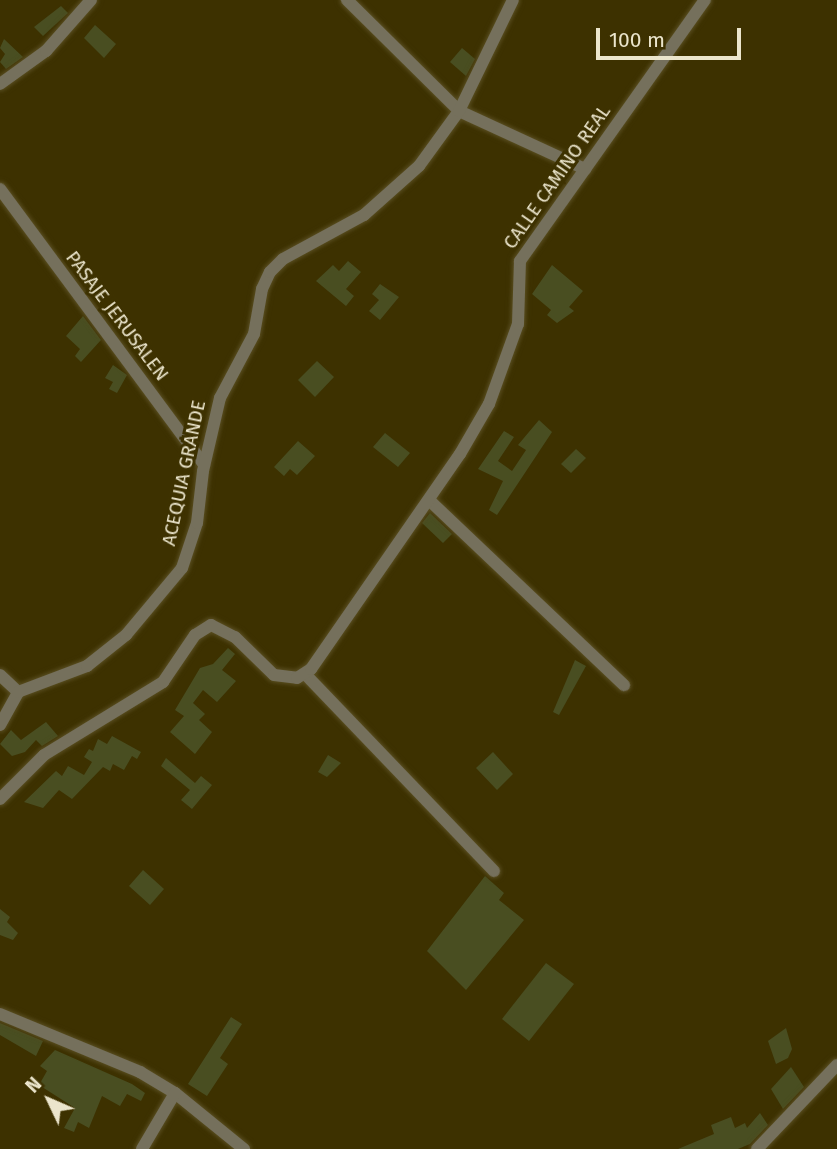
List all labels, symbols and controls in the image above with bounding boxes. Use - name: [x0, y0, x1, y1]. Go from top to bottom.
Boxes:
- scale bar: [599, 14, 744, 58]
- text: 100 m: [609, 27, 665, 53]
- street label: CALLE CAMINO REAL: [499, 101, 615, 253]
- street label: PASAJE JERUSALEN: [61, 247, 173, 385]
- street label: ACEQUIA GRANDE: [157, 398, 211, 548]
- north arrow: [14, 1065, 84, 1135]
- text: N: [21, 1073, 46, 1098]

